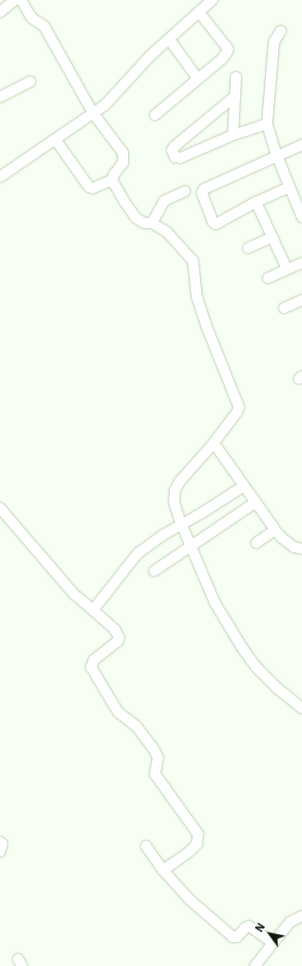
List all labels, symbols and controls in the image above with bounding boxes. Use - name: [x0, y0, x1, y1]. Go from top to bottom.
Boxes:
- north arrow: [250, 914, 290, 954]
- text: N: [252, 920, 268, 935]

